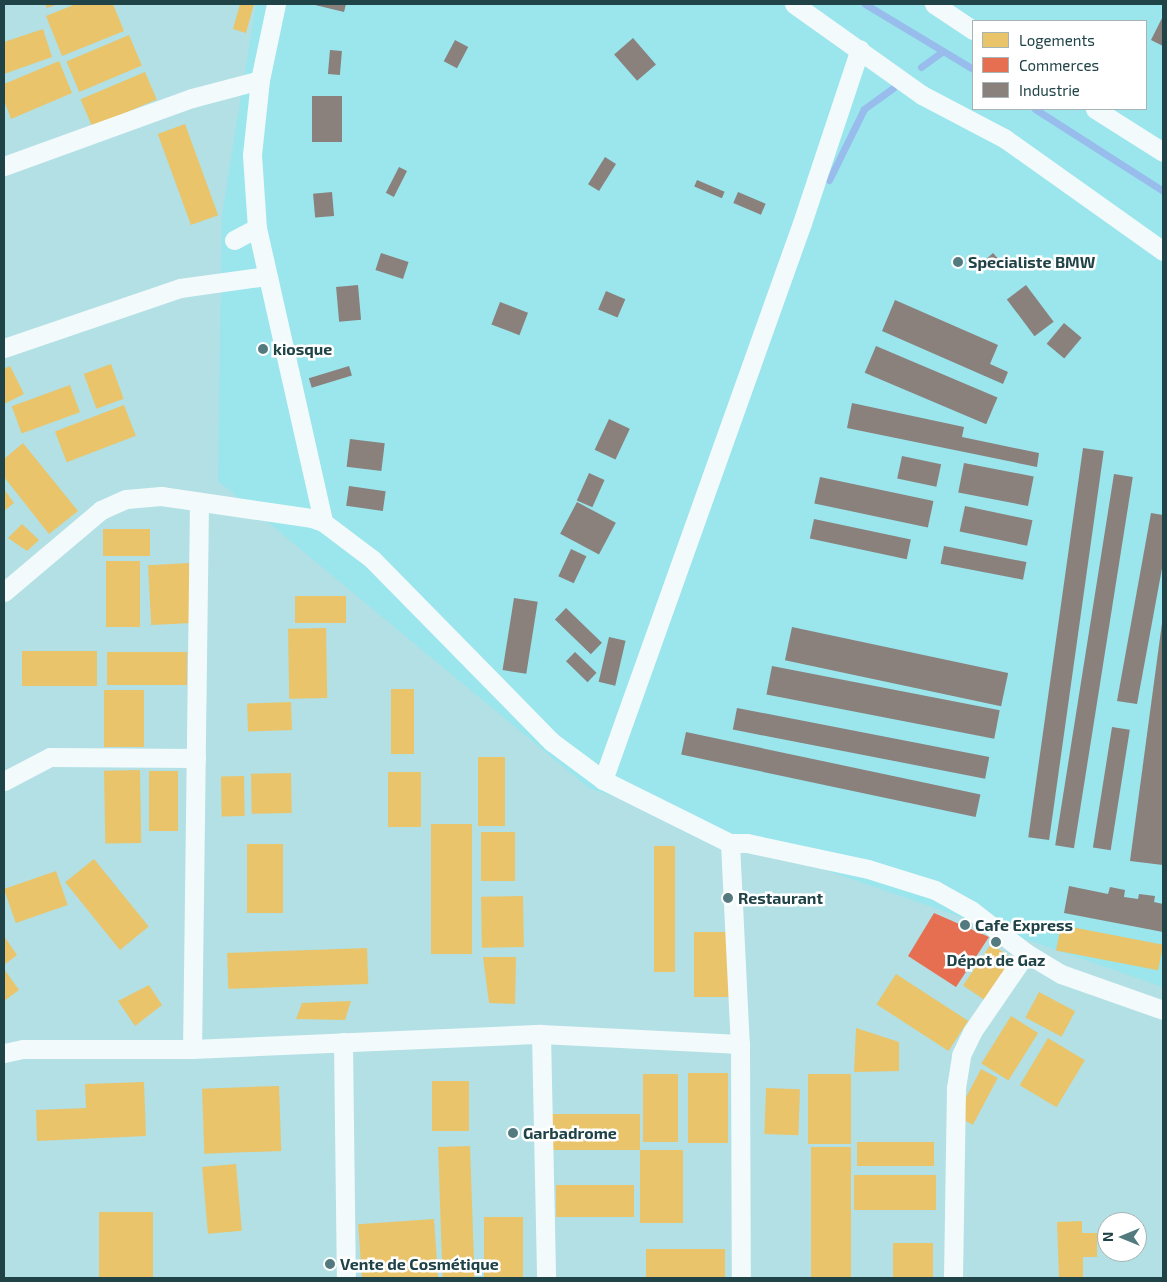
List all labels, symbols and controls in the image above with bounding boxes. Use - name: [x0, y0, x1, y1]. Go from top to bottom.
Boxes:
- legend: [972, 20, 1147, 110]
- text: Logements: [1019, 31, 1095, 49]
- text: Commerces: [1019, 56, 1099, 74]
- text: Industrie: [1019, 81, 1080, 99]
- place label: Specialiste BMW: [968, 252, 1095, 272]
- marker: Specialiste BMW: [952, 256, 964, 268]
- place label: kiosque: [273, 339, 332, 359]
- marker: kiosque: [257, 343, 269, 355]
- place label: Restaurant: [738, 888, 823, 908]
- marker: Restaurant: [722, 892, 734, 904]
- place label: Cafe Express: [975, 915, 1073, 935]
- marker: Cafe Express: [959, 919, 971, 931]
- marker: Dépot de Gaz: [990, 936, 1002, 948]
- place label: Dépot de Gaz: [947, 950, 1045, 970]
- place label: Garbadrome: [523, 1123, 617, 1143]
- marker: Garbadrome: [507, 1127, 519, 1139]
- north arrow: [1097, 1212, 1147, 1262]
- text: N: [1099, 1232, 1116, 1242]
- place label: Vente de Cosmétique: [340, 1254, 499, 1274]
- marker: Vente de Cosmétique: [324, 1258, 336, 1270]

